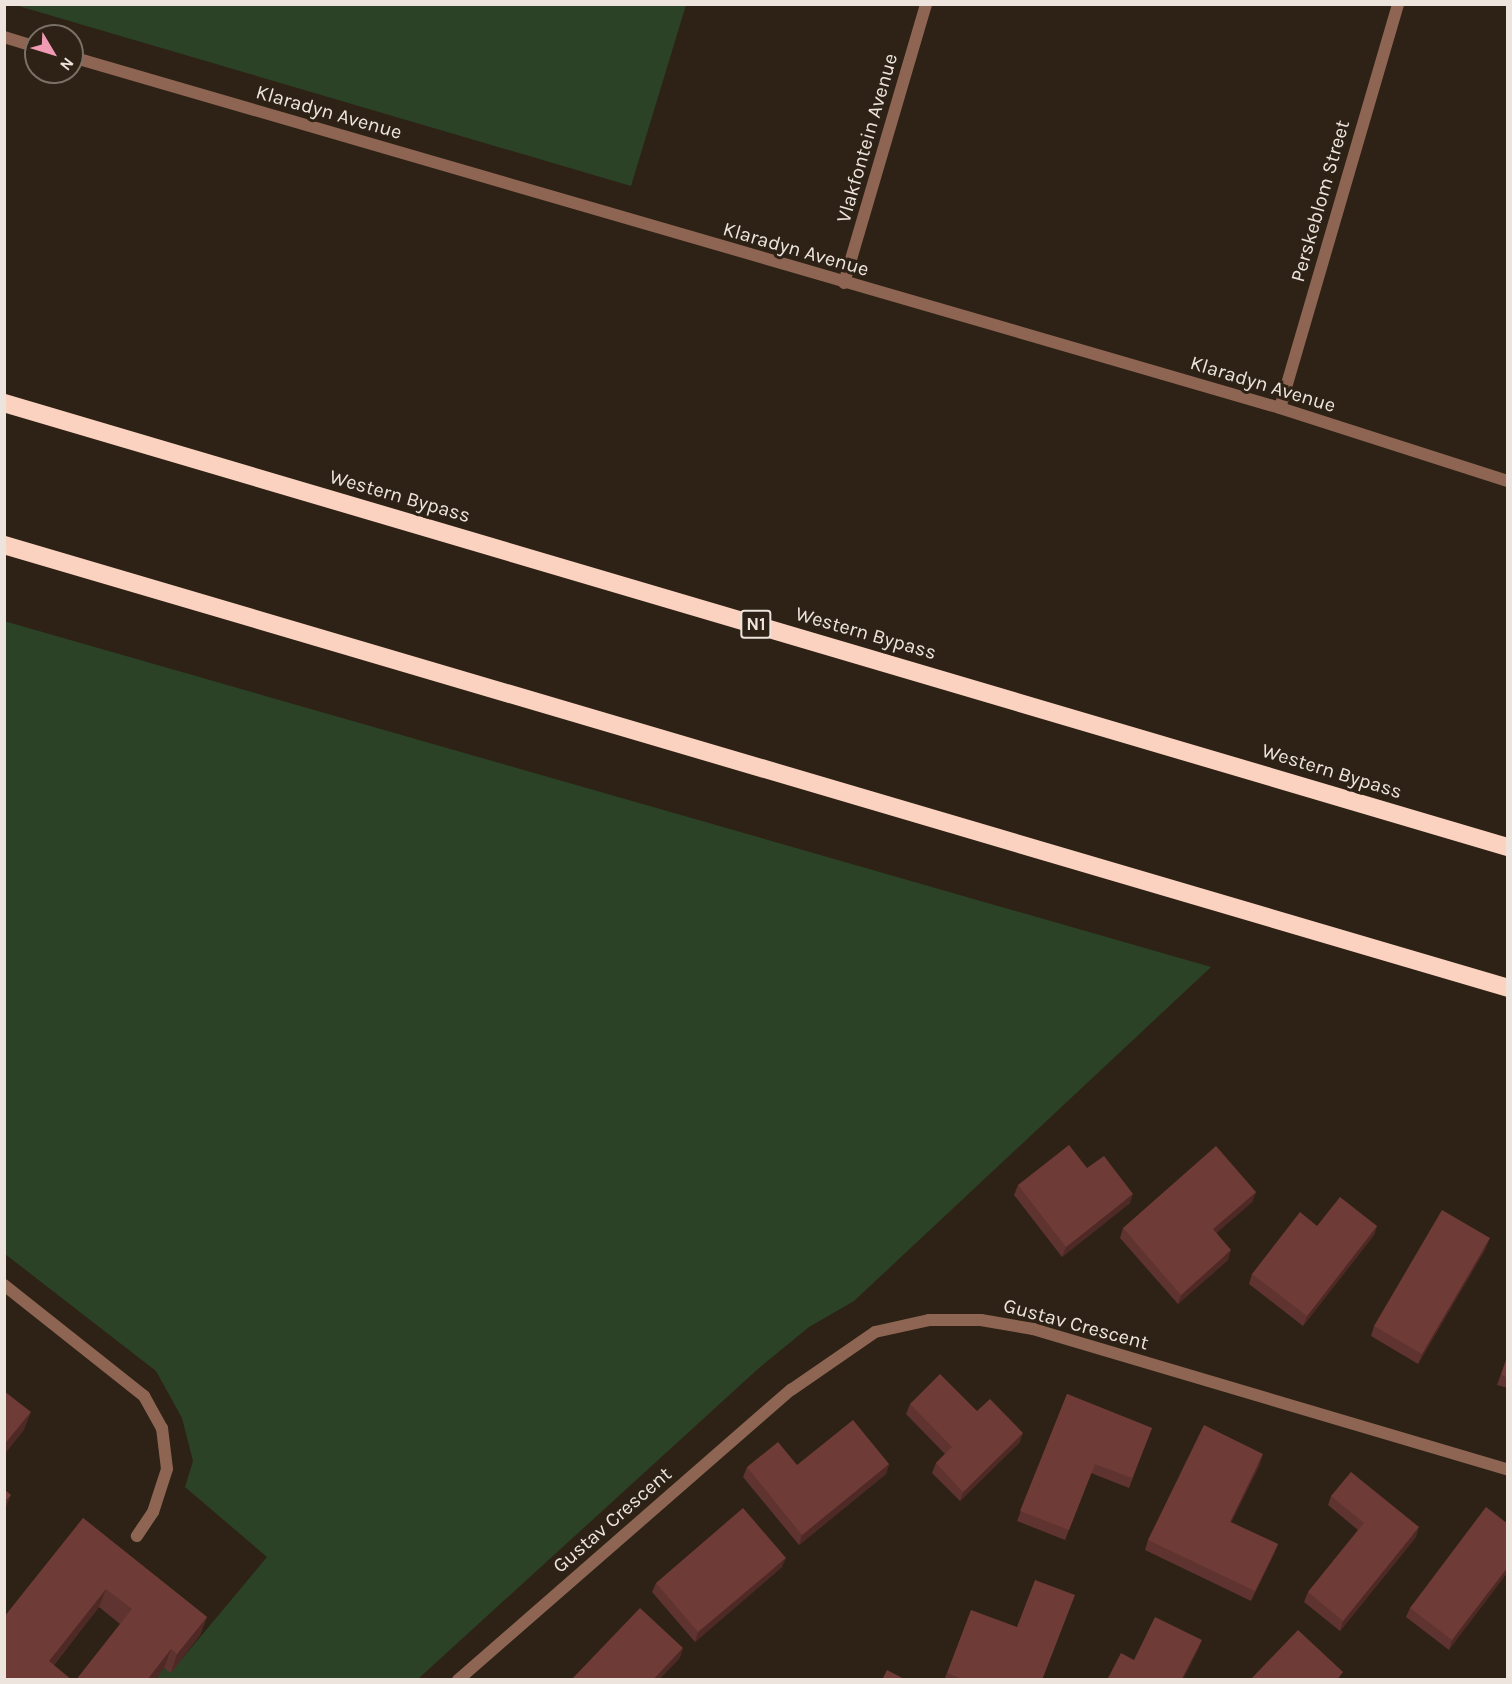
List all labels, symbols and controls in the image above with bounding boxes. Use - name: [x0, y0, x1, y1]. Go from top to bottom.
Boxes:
- north arrow: [24, 24, 84, 84]
- street label: Vlakfontein Avenue: [831, 51, 903, 225]
- text: N: [56, 54, 78, 75]
- street label: Klaradyn Avenue: [253, 80, 405, 144]
- street label: Perskeblom Street: [1285, 117, 1355, 285]
- street label: Klaradyn Avenue: [720, 217, 872, 281]
- street label: Klaradyn Avenue: [1187, 350, 1339, 418]
- street label: Western Bypass: [327, 464, 473, 528]
- street label: Western Bypass: [793, 601, 939, 665]
- road number: N1: [740, 609, 772, 639]
- street label: Western Bypass: [1259, 738, 1405, 804]
- street label: Gustav Crescent: [1001, 1293, 1151, 1355]
- street label: Gustav Crescent: [548, 1462, 676, 1578]

